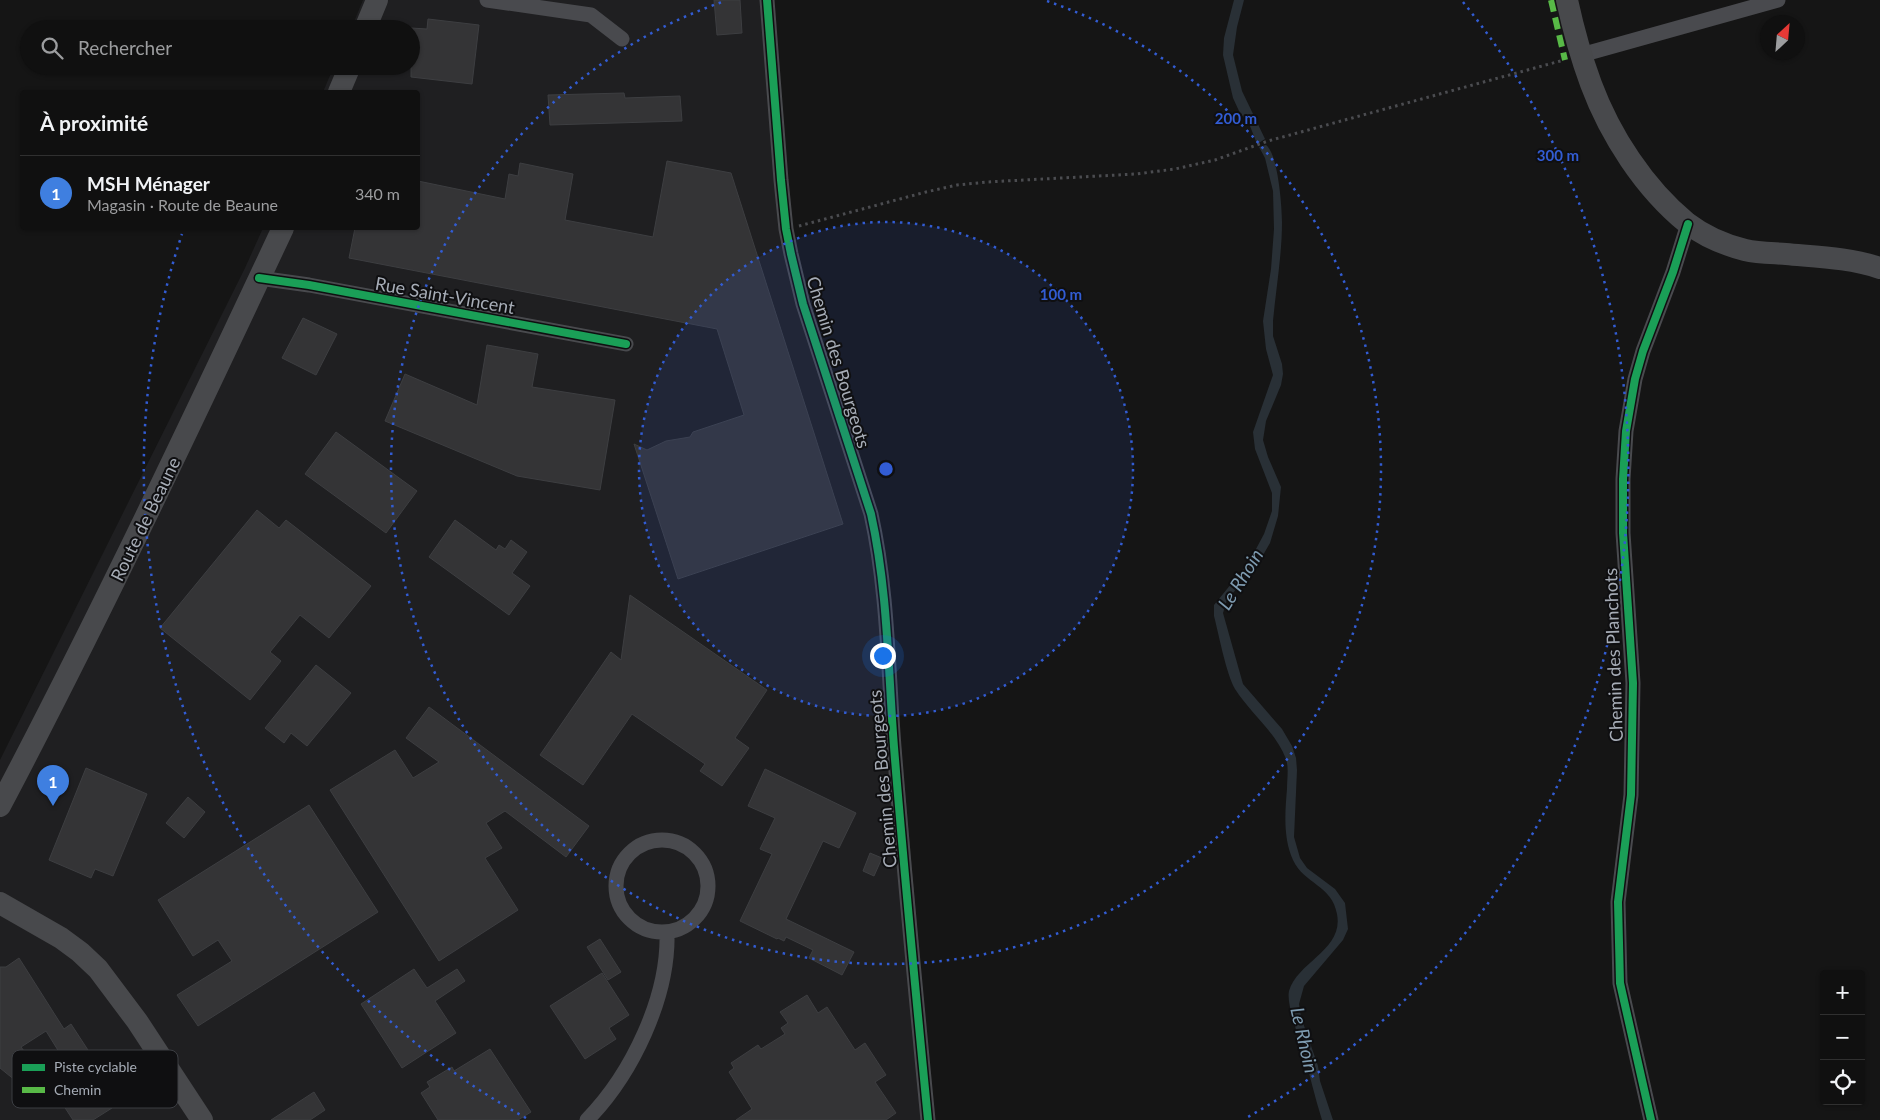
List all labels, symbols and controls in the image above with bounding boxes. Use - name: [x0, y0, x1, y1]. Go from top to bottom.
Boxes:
- north arrow: [1760, 15, 1805, 60]
- search box: [20, 20, 420, 75]
- icon: search: [38, 34, 66, 62]
- text: Rechercher: [78, 36, 172, 59]
- text: 200 m: [1215, 109, 1257, 127]
- text: À proximité: [40, 110, 148, 135]
- text: 300 m: [1537, 146, 1579, 164]
- text: MSH Ménager: [87, 172, 210, 195]
- text: 1: [51, 184, 61, 203]
- text: 340 m: [355, 184, 400, 203]
- text: Magasin · Route de Beaune: [87, 195, 278, 214]
- street label: Rue Saint-Vincent: [373, 272, 517, 318]
- street label: Chemin des Bourgeots: [802, 273, 876, 451]
- text: 100 m: [1040, 285, 1082, 303]
- street label: Route de Beaune: [105, 453, 185, 585]
- centre of rings: [877, 460, 895, 478]
- water label: Le Rhoin: [1212, 544, 1268, 614]
- street label: Chemin des Planchots: [1599, 567, 1627, 742]
- your location: [870, 643, 896, 669]
- street label: Chemin des Bourgeots: [863, 689, 901, 869]
- pin: 1: [37, 765, 69, 806]
- map controls: [1820, 970, 1865, 1105]
- button: +: [1820, 970, 1865, 1015]
- water label: Le Rhoin: [1286, 1005, 1324, 1075]
- button: −: [1820, 1015, 1865, 1060]
- legend: [12, 1050, 178, 1108]
- text: Piste cyclable: [54, 1058, 137, 1075]
- button: locate: [1820, 1060, 1865, 1105]
- text: Chemin: [54, 1081, 101, 1098]

